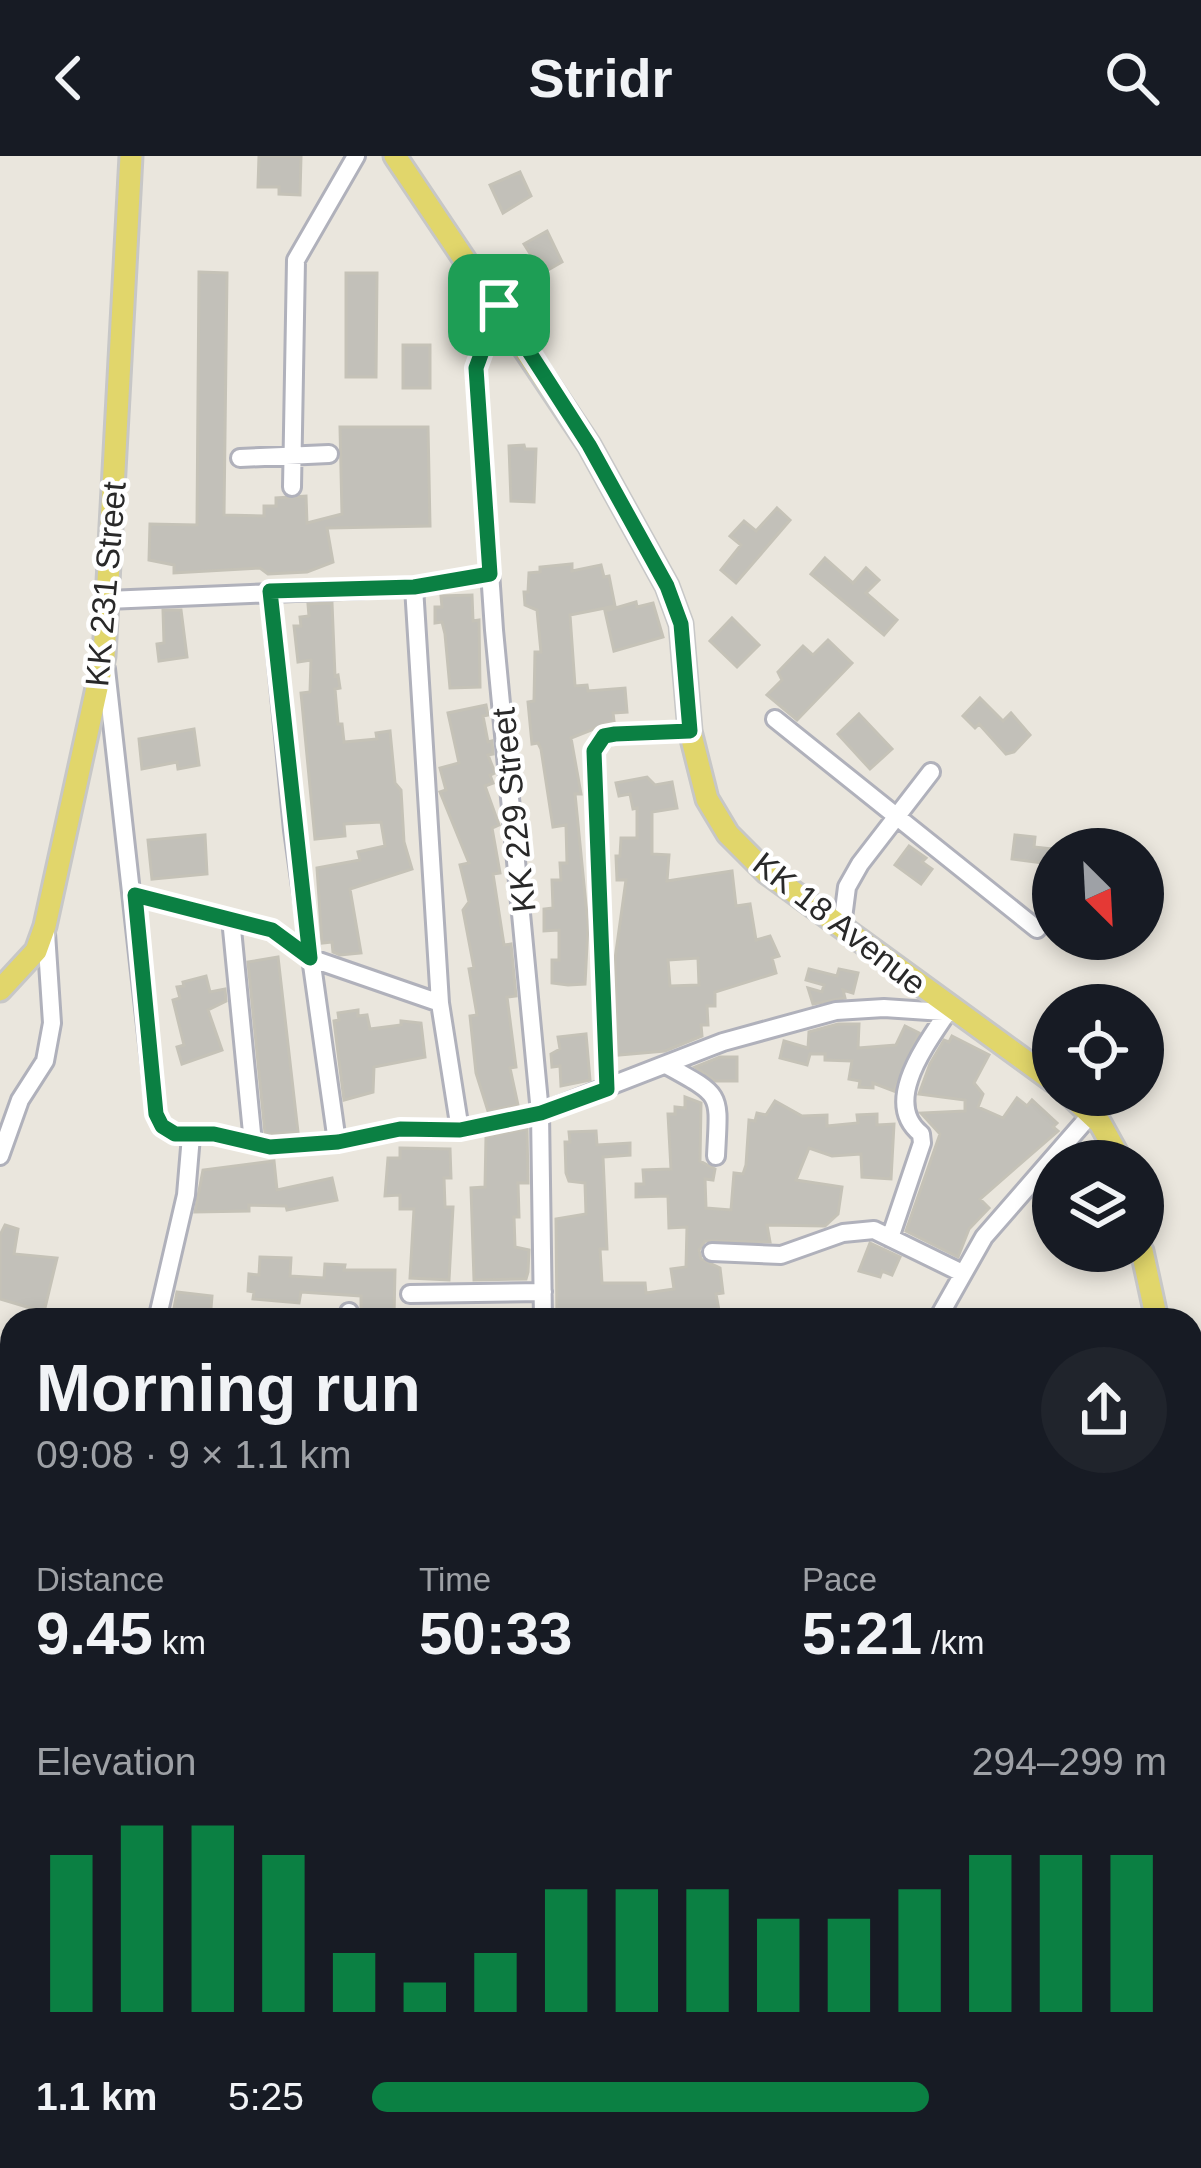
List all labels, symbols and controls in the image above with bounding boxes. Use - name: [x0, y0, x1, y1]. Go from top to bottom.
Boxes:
- icon: back: [36, 45, 102, 111]
- icon: search: [1099, 45, 1165, 111]
- text: Stridr: [528, 48, 673, 108]
- pin: [448, 254, 550, 356]
- icon: arrive: [466, 272, 532, 338]
- street label: KK 231 Street: [78, 480, 133, 688]
- street label: KK 229 Street: [484, 706, 543, 914]
- north arrow: [1032, 828, 1164, 960]
- map controls: [1032, 828, 1164, 1272]
- street label: KK 18 Avenue: [746, 845, 933, 1002]
- button: locate: [1032, 984, 1164, 1116]
- button: layers: [1032, 1140, 1164, 1272]
- button: share: [1041, 1347, 1167, 1473]
- text: Morning run: [36, 1351, 421, 1425]
- text: 09:08 · 9 × 1.1 km: [36, 1433, 351, 1476]
- text: Distance: [36, 1561, 164, 1598]
- text: Time: [419, 1561, 491, 1598]
- text: Pace: [802, 1561, 877, 1598]
- text: 9.45: [36, 1600, 153, 1667]
- text: 50:33: [419, 1600, 572, 1667]
- text: 5:21: [802, 1600, 922, 1667]
- text: km: [153, 1624, 206, 1661]
- text: /km: [922, 1624, 984, 1661]
- text: Elevation: [36, 1740, 196, 1783]
- text: 294–299 m: [972, 1740, 1167, 1783]
- text: 1.1 km: [36, 2075, 157, 2118]
- text: 5:25: [228, 2075, 304, 2118]

